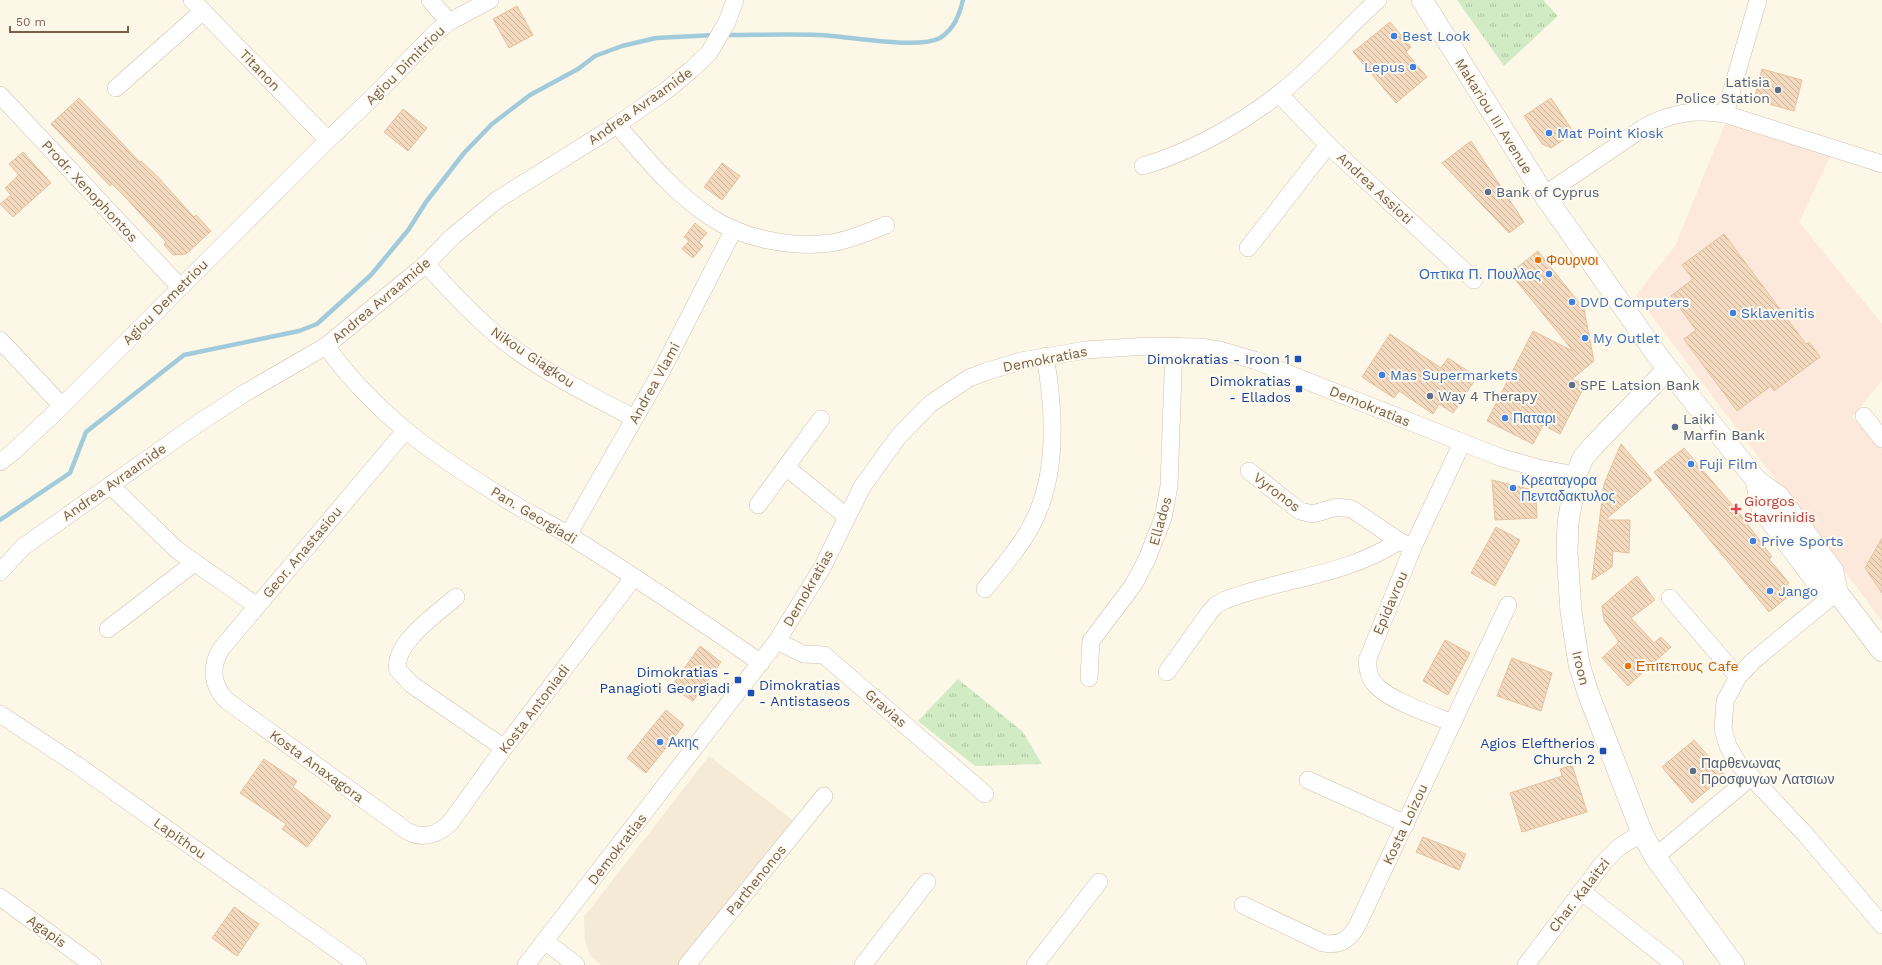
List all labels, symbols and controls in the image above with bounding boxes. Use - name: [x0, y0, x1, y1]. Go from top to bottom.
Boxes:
- scale bar: [10, 8, 128, 34]
- text: 50 m: [16, 15, 46, 29]
- street label: Agiou Dimitriou: [362, 22, 448, 108]
- place label: Best Look: [1402, 28, 1470, 44]
- marker: Best Look: [1389, 31, 1399, 41]
- street label: Titanon: [236, 46, 284, 94]
- street label: Makariou III Avenue: [1452, 55, 1536, 177]
- place label: Lepus: [1364, 59, 1405, 75]
- marker: Lepus: [1408, 62, 1418, 72]
- street label: Andrea Avraamide: [585, 64, 695, 148]
- place label: Latisia Police Station: [1675, 74, 1770, 106]
- marker: Latisia Police Station: [1773, 85, 1783, 95]
- place label: Mat Point Kiosk: [1557, 125, 1664, 141]
- marker: Mat Point Kiosk: [1544, 128, 1554, 138]
- street label: Prodr. Xenophontos: [39, 137, 141, 245]
- street label: Andrea Assioti: [1334, 149, 1416, 227]
- place label: Bank of Cyprus: [1496, 184, 1599, 200]
- marker: Bank of Cyprus: [1483, 187, 1493, 197]
- place label: Φουρνοι: [1546, 252, 1598, 268]
- street label: Andrea Avraamide: [329, 254, 433, 346]
- marker: Φουρνοι: [1533, 255, 1543, 265]
- street label: Agiou Demetriou: [119, 256, 211, 348]
- place label: Οπτικα Π. Πουλλος: [1419, 266, 1541, 282]
- marker: Οπτικα Π. Πουλλος: [1544, 269, 1554, 279]
- place label: DVD Computers: [1580, 294, 1689, 310]
- marker: DVD Computers: [1567, 297, 1577, 307]
- place label: Sklavenitis: [1741, 305, 1815, 321]
- marker: Sklavenitis: [1728, 308, 1738, 318]
- street label: Nikou Giagkou: [488, 323, 578, 391]
- place label: My Outlet: [1593, 330, 1660, 346]
- marker: My Outlet: [1580, 333, 1590, 343]
- street label: Andrea Vlami: [625, 340, 683, 426]
- street label: Demokratias: [1001, 343, 1089, 375]
- place label: Dimokratias - Iroon 1: [1147, 351, 1290, 367]
- marker: Dimokratias - Iroon 1: [1293, 354, 1303, 364]
- place label: Mas Supermarkets: [1390, 367, 1518, 383]
- marker: Mas Supermarkets: [1377, 370, 1387, 380]
- place label: Dimokratias - Ellados: [1210, 373, 1291, 405]
- place label: SPE Latsion Bank: [1580, 377, 1700, 393]
- marker: SPE Latsion Bank: [1567, 380, 1577, 390]
- street label: Demokratias: [1327, 382, 1413, 430]
- marker: Dimokratias - Ellados: [1294, 384, 1304, 394]
- place label: Way 4 Therapy: [1438, 388, 1538, 404]
- marker: Way 4 Therapy: [1425, 391, 1435, 401]
- place label: Παταρι: [1513, 410, 1556, 426]
- place label: Laiki Marfin Bank: [1683, 411, 1765, 443]
- marker: Παταρι: [1500, 413, 1510, 423]
- marker: Laiki Marfin Bank: [1670, 422, 1680, 432]
- street label: Andrea Avraamide: [59, 440, 169, 524]
- place label: Fuji Film: [1699, 456, 1758, 472]
- marker: Fuji Film: [1686, 459, 1696, 469]
- street label: Vyronos: [1250, 469, 1304, 515]
- place label: Κρεαταγορα Πενταδακτυλος: [1521, 472, 1615, 504]
- street label: Pan. Georgiadi: [488, 483, 580, 547]
- marker: Κρεαταγορα Πενταδακτυλος: [1508, 483, 1518, 493]
- place label: Giorgos Stavrinidis: [1744, 493, 1816, 525]
- street label: Ellados: [1145, 495, 1175, 547]
- street label: Geor. Anastasiou: [259, 503, 345, 601]
- marker: Giorgos Stavrinidis: [1731, 504, 1741, 514]
- place label: Prive Sports: [1761, 533, 1844, 549]
- marker: Prive Sports: [1748, 536, 1758, 546]
- street label: Demokratias: [780, 547, 836, 629]
- street label: Epidavrou: [1369, 569, 1411, 637]
- place label: Jango: [1778, 583, 1818, 599]
- marker: Jango: [1765, 586, 1775, 596]
- street label: Iroon: [1569, 649, 1593, 687]
- place label: Επιτεπους Cafe: [1636, 658, 1739, 674]
- street label: Kosta Antoniadi: [495, 661, 573, 757]
- marker: Επιτεπους Cafe: [1623, 661, 1633, 671]
- place label: Dimokratias - Panagioti Georgiadi: [600, 664, 730, 696]
- marker: Dimokratias - Panagioti Georgiadi: [733, 675, 743, 685]
- place label: Dimokratias - Antistaseos: [759, 677, 850, 709]
- street label: Gravias: [862, 686, 910, 730]
- marker: Dimokratias - Antistaseos: [746, 688, 756, 698]
- street label: Kosta Anaxagora: [267, 726, 367, 806]
- place label: Ακης: [668, 734, 699, 750]
- place label: Agios Eleftherios Church 2: [1480, 735, 1595, 767]
- marker: Ακης: [655, 737, 665, 747]
- marker: Agios Eleftherios Church 2: [1598, 746, 1608, 756]
- place label: Παρθενωνας Προσφυγων Λατσιων: [1701, 755, 1834, 787]
- marker: Παρθενωνας Προσφυγων Λατσιων: [1688, 766, 1698, 776]
- street label: Kosta Loizou: [1379, 781, 1431, 867]
- street label: Demokratias: [584, 810, 650, 888]
- street label: Lapithou: [151, 814, 209, 862]
- street label: Parthenonos: [723, 842, 789, 918]
- street label: Char. Kalaitzi: [1545, 855, 1613, 935]
- street label: Agapis: [24, 911, 70, 951]

